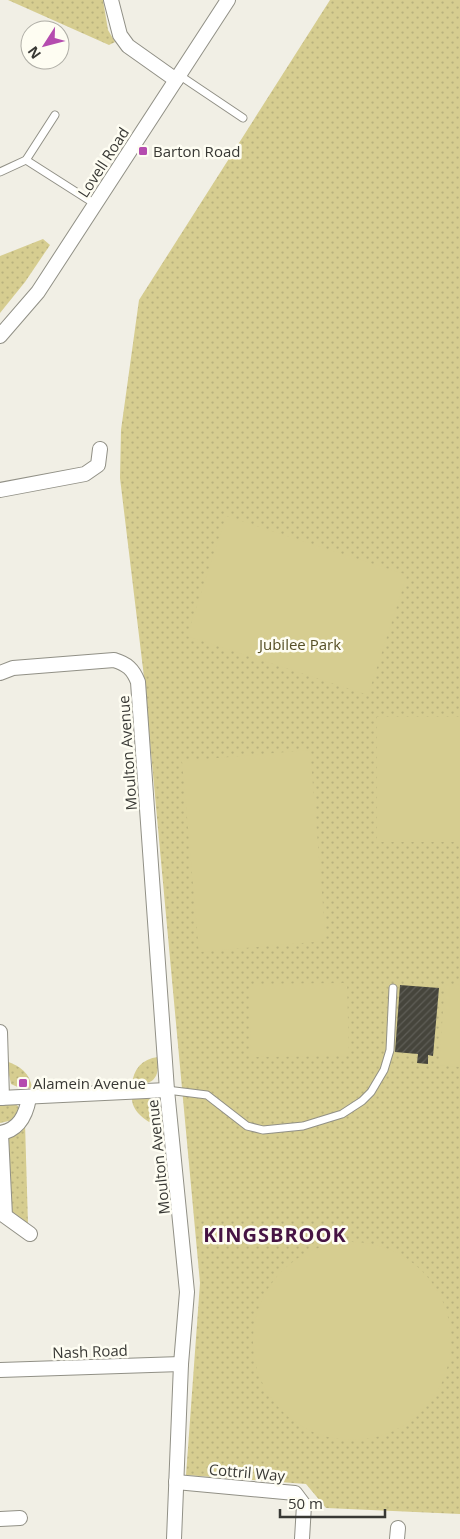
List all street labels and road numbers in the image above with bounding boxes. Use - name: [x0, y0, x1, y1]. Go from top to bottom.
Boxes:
- street label: Lovell Road: [73, 123, 133, 201]
- street label: Moulton Avenue: [113, 695, 141, 811]
- street label: Moulton Avenue: [142, 1099, 174, 1215]
- street label: Nash Road: [52, 1340, 128, 1362]
- street label: Cottril Way: [208, 1459, 286, 1485]

